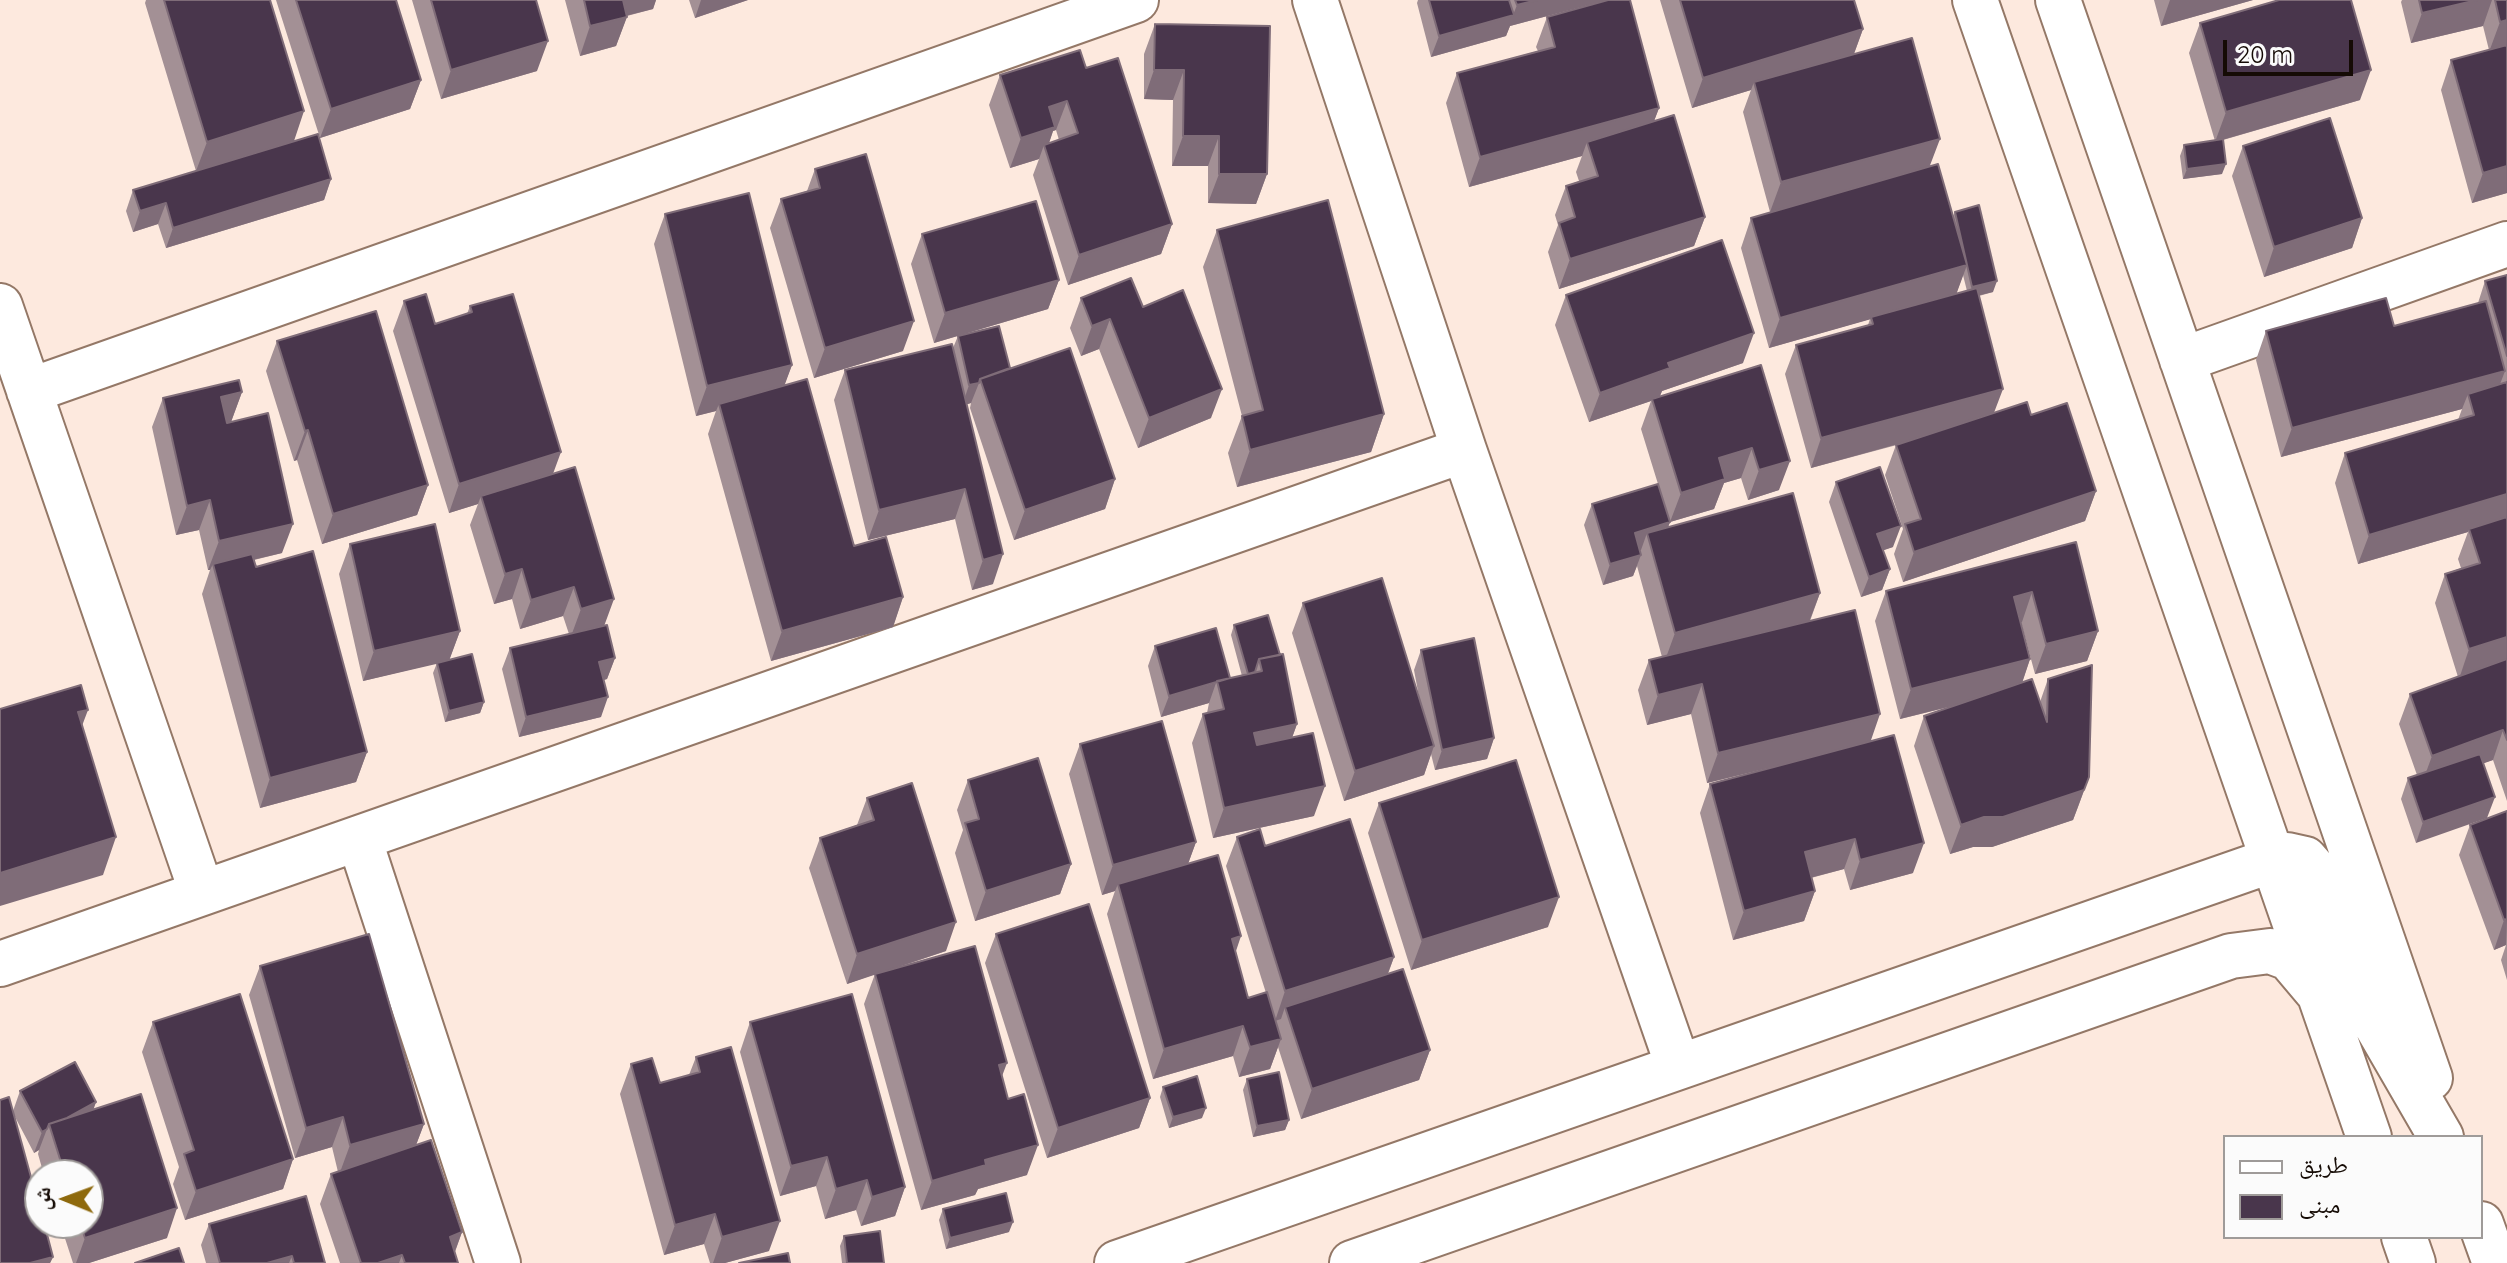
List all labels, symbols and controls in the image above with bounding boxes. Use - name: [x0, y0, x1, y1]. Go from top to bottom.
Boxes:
- scale bar: [2227, 24, 2357, 74]
- text: 20 m: [2237, 39, 2293, 69]
- legend: [2223, 1135, 2483, 1239]
- text: طريق: [2299, 1149, 2348, 1179]
- north arrow: [24, 1159, 104, 1239]
- text: ش: [28, 1187, 56, 1211]
- text: مبنى: [2299, 1189, 2340, 1219]

